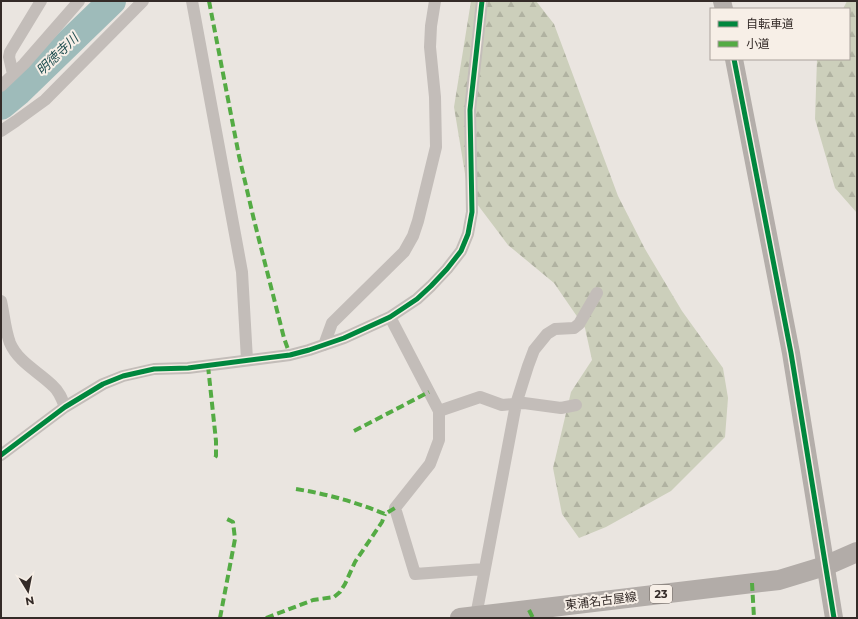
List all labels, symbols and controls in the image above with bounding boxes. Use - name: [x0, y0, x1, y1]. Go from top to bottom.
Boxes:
- legend: [710, 8, 850, 60]
- text: 自転車道: [746, 16, 794, 31]
- water label: 明徳寺川: [33, 29, 83, 78]
- text: 小道: [746, 36, 770, 51]
- north arrow: [8, 571, 48, 611]
- road number: 23: [650, 585, 672, 603]
- street label: 東浦名古屋線: [564, 589, 638, 612]
- text: N: [24, 593, 35, 609]

